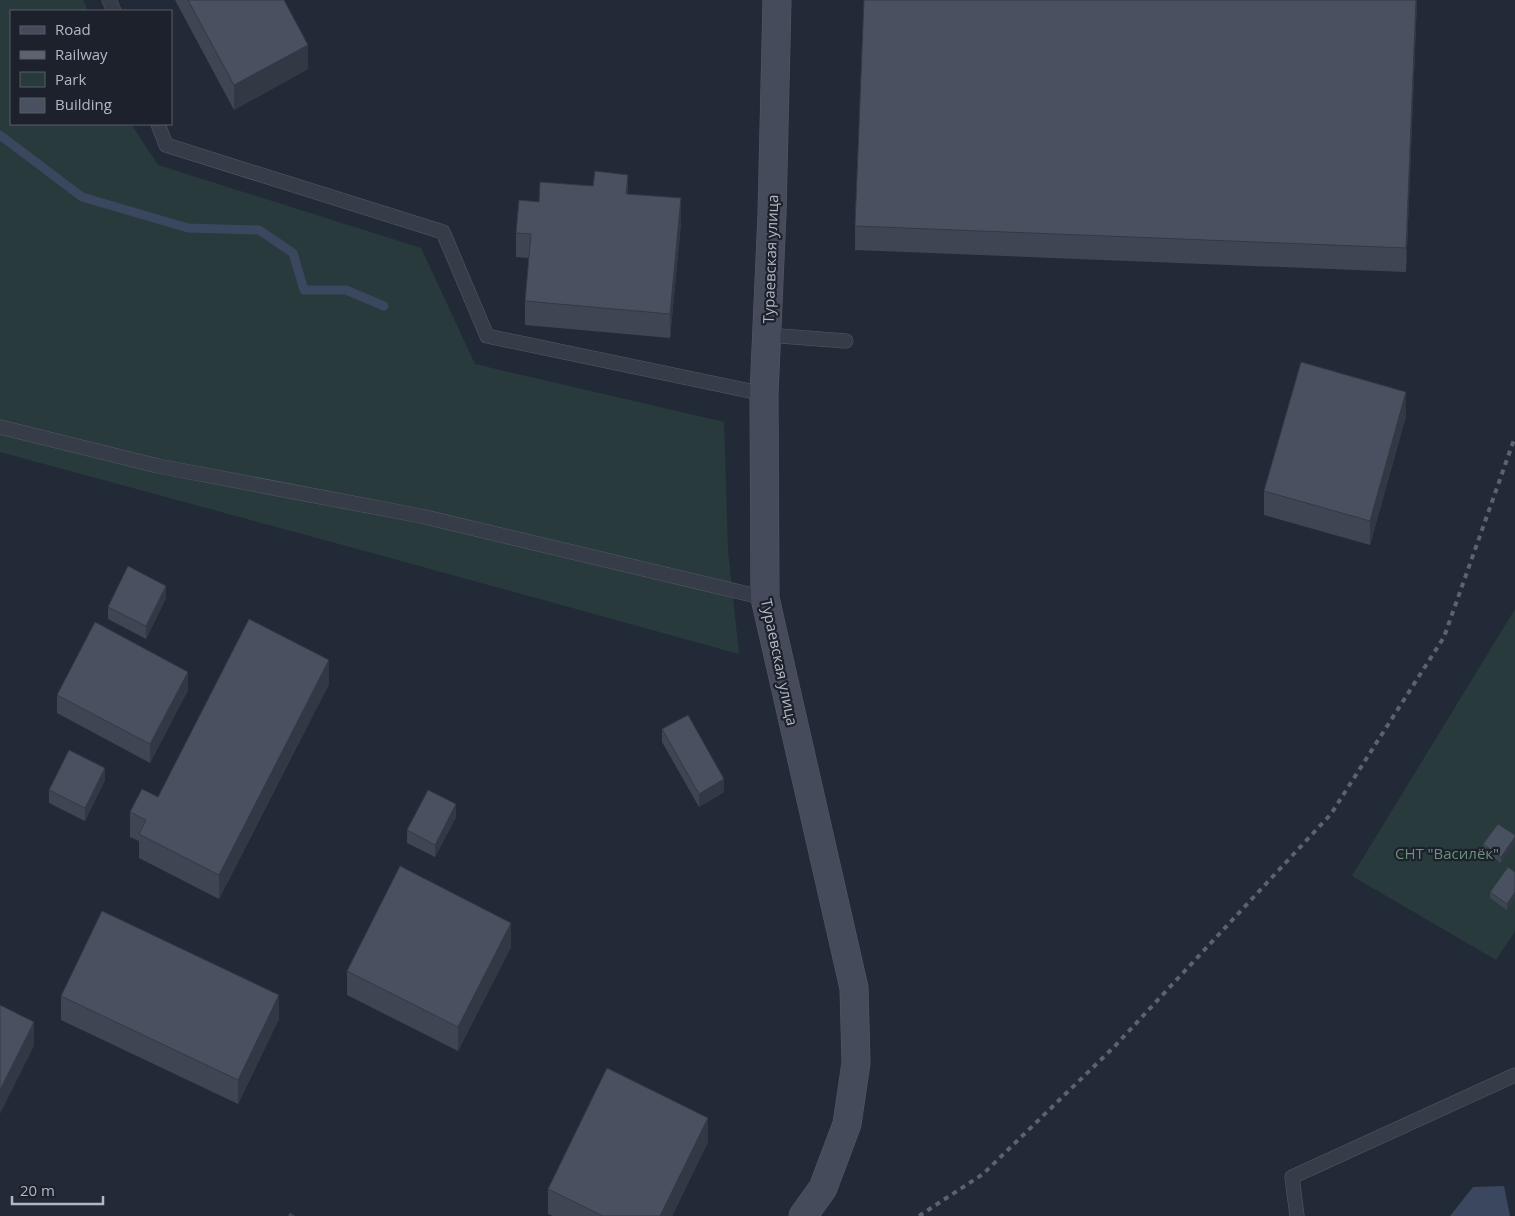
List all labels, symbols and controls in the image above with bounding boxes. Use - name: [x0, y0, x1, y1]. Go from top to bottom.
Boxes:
- legend: [10, 10, 172, 125]
- text: Road: [55, 19, 91, 39]
- text: Railway: [55, 44, 108, 64]
- text: Park: [55, 69, 86, 89]
- text: Building: [55, 94, 112, 114]
- street label: Тураевская улица: [758, 194, 782, 324]
- street label: Тураевская улица: [757, 597, 803, 727]
- park label: СНТ "Василёк": [1395, 843, 1499, 863]
- scale bar: [12, 1174, 104, 1206]
- text: 20 m: [20, 1180, 55, 1200]

